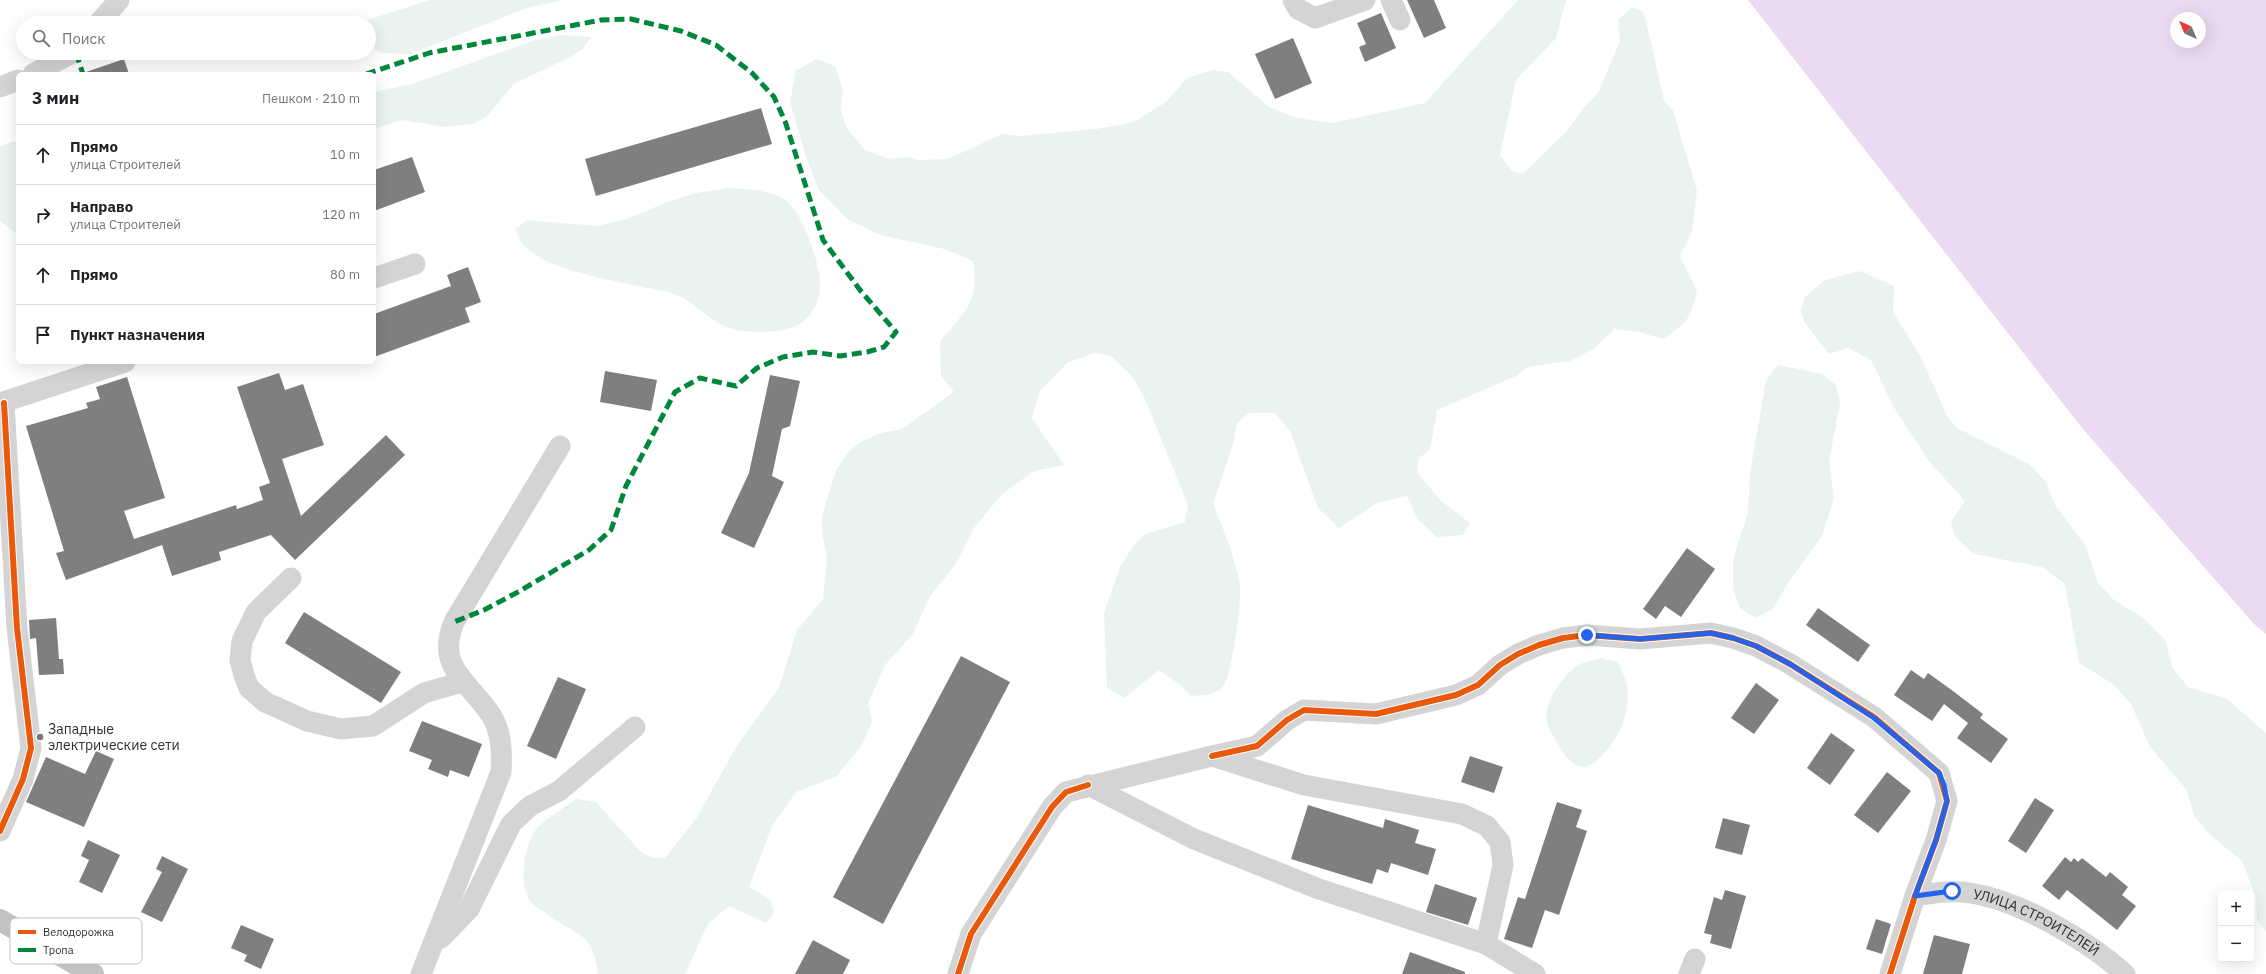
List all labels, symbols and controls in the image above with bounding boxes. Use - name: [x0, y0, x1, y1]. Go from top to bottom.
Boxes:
- north arrow: [2170, 12, 2206, 48]
- search box: [16, 16, 376, 60]
- icon: search: [30, 27, 52, 49]
- text: Поиск: [62, 29, 105, 48]
- text: 3 мин: [32, 87, 79, 109]
- text: Пешком · 210 m: [262, 90, 360, 107]
- text: Прямо: [70, 137, 118, 156]
- icon: ahead: [32, 144, 54, 166]
- text: 10 m: [330, 146, 360, 163]
- text: улица Строителей: [70, 156, 181, 173]
- text: Направо: [70, 197, 133, 216]
- icon: right: [32, 204, 54, 226]
- text: 120 m: [322, 206, 360, 223]
- text: улица Строителей: [70, 216, 181, 233]
- icon: ahead: [32, 264, 54, 286]
- text: Прямо: [70, 265, 118, 284]
- text: 80 m: [330, 266, 360, 283]
- icon: arrive: [32, 324, 54, 346]
- text: Пункт назначения: [70, 325, 205, 344]
- route end: [1578, 626, 1596, 644]
- place label: Западные электрические сети: [48, 720, 180, 754]
- marker: Западные электрические сети: [35, 732, 45, 742]
- route start: [1943, 882, 1961, 900]
- street label: УЛИЦА СТРОИТЕЛЕЙ: [1971, 885, 2104, 960]
- map controls: [2218, 890, 2254, 962]
- button: +: [2218, 890, 2254, 926]
- legend: [10, 918, 142, 964]
- text: Велодорожка: [43, 925, 114, 939]
- button: −: [2218, 926, 2254, 962]
- text: Тропа: [43, 943, 74, 957]

